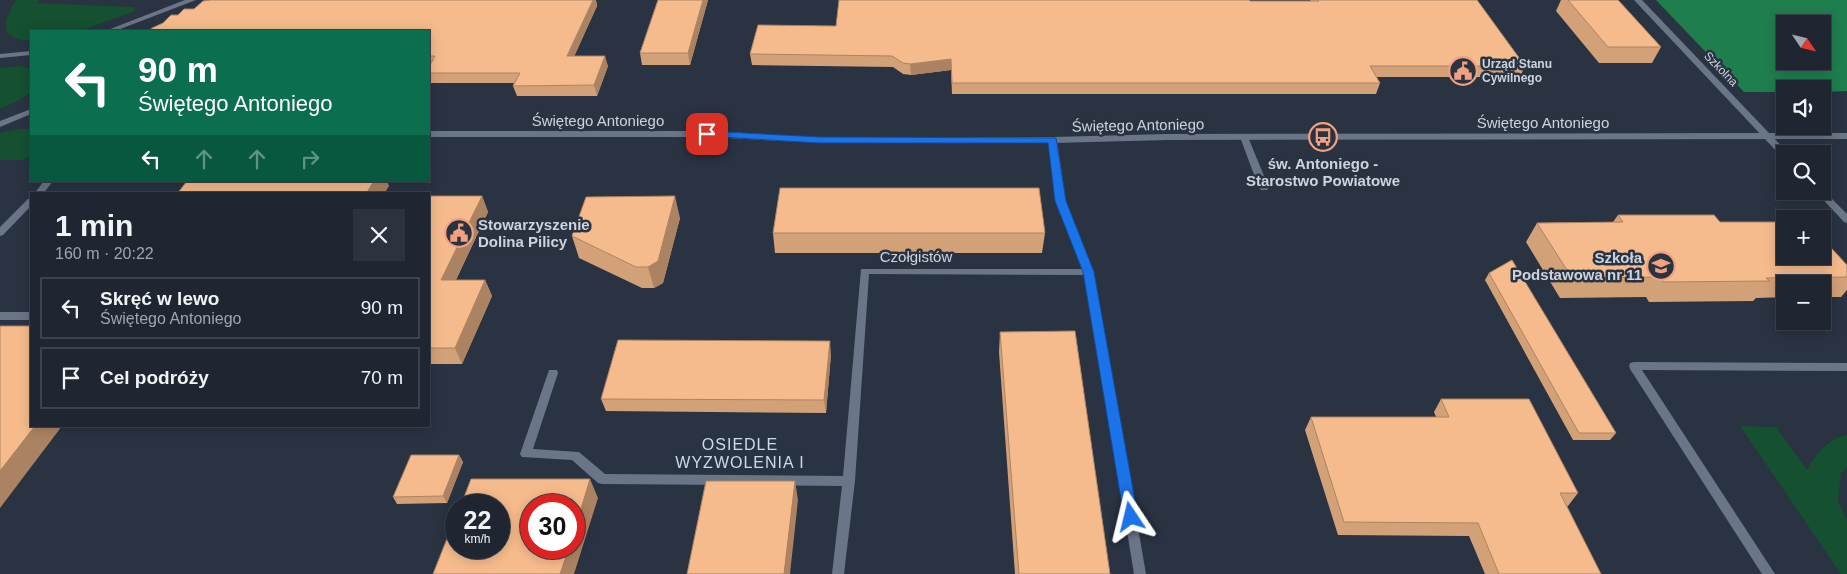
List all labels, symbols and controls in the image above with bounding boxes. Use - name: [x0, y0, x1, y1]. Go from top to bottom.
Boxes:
- north arrow: [1776, 15, 1831, 70]
- map controls: [1776, 15, 1831, 330]
- street label: Szkolna: [1701, 49, 1741, 89]
- icon: left: [55, 50, 120, 115]
- text: 90 m: [138, 50, 218, 89]
- public building icon: Urząd Stanu Cywilnego: [1448, 56, 1478, 86]
- place label: Urząd Stanu Cywilnego: [1482, 57, 1552, 85]
- button: sound: [1776, 80, 1831, 135]
- text: Świętego Antoniego: [138, 91, 333, 116]
- street label: Świętego Antoniego: [532, 112, 664, 129]
- pin: [686, 113, 728, 155]
- street label: Świętego Antoniego: [1477, 114, 1609, 131]
- street label: Świętego Antoniego: [1072, 115, 1204, 135]
- icon: arrive: [693, 120, 721, 148]
- bus stop icon: św. Antoniego - Starostwo Powiatowe: [1308, 122, 1338, 152]
- icon: left: [137, 145, 165, 173]
- icon: ahead: [190, 145, 218, 173]
- icon: ahead: [243, 145, 271, 173]
- icon: right: [296, 145, 324, 173]
- button: search: [1776, 145, 1831, 200]
- place label: św. Antoniego - Starostwo Powiatowe: [1246, 155, 1400, 189]
- text: 1 min: [55, 209, 133, 242]
- button: close: [353, 209, 405, 261]
- button: +: [1776, 210, 1831, 265]
- place label: Stowarzyszenie Dolina Pilicy: [478, 216, 590, 250]
- public building icon: Stowarzyszenie Dolina Pilicy: [444, 218, 474, 248]
- text: 160 m · 20:22: [55, 245, 154, 262]
- street label: Czołgistów: [880, 248, 952, 265]
- place label: Szkoła Podstawowa nr 11: [1512, 249, 1643, 283]
- school or university icon: Szkoła Podstawowa nr 11: [1646, 251, 1676, 281]
- button: −: [1776, 275, 1831, 330]
- text: Skręć w lewo: [100, 288, 219, 309]
- icon: left: [57, 294, 85, 322]
- text: 90 m: [361, 297, 403, 318]
- text: Świętego Antoniego: [100, 310, 241, 327]
- icon: arrive: [57, 364, 85, 392]
- text: Cel podróży: [100, 367, 209, 388]
- text: 70 m: [361, 367, 403, 388]
- district label: OSIEDLE WYZWOLENIA I: [675, 436, 805, 471]
- position arrow: [1104, 490, 1156, 542]
- speed limit sign: 30: [520, 494, 585, 559]
- text: 22: [464, 506, 491, 534]
- text: km/h: [464, 532, 491, 546]

